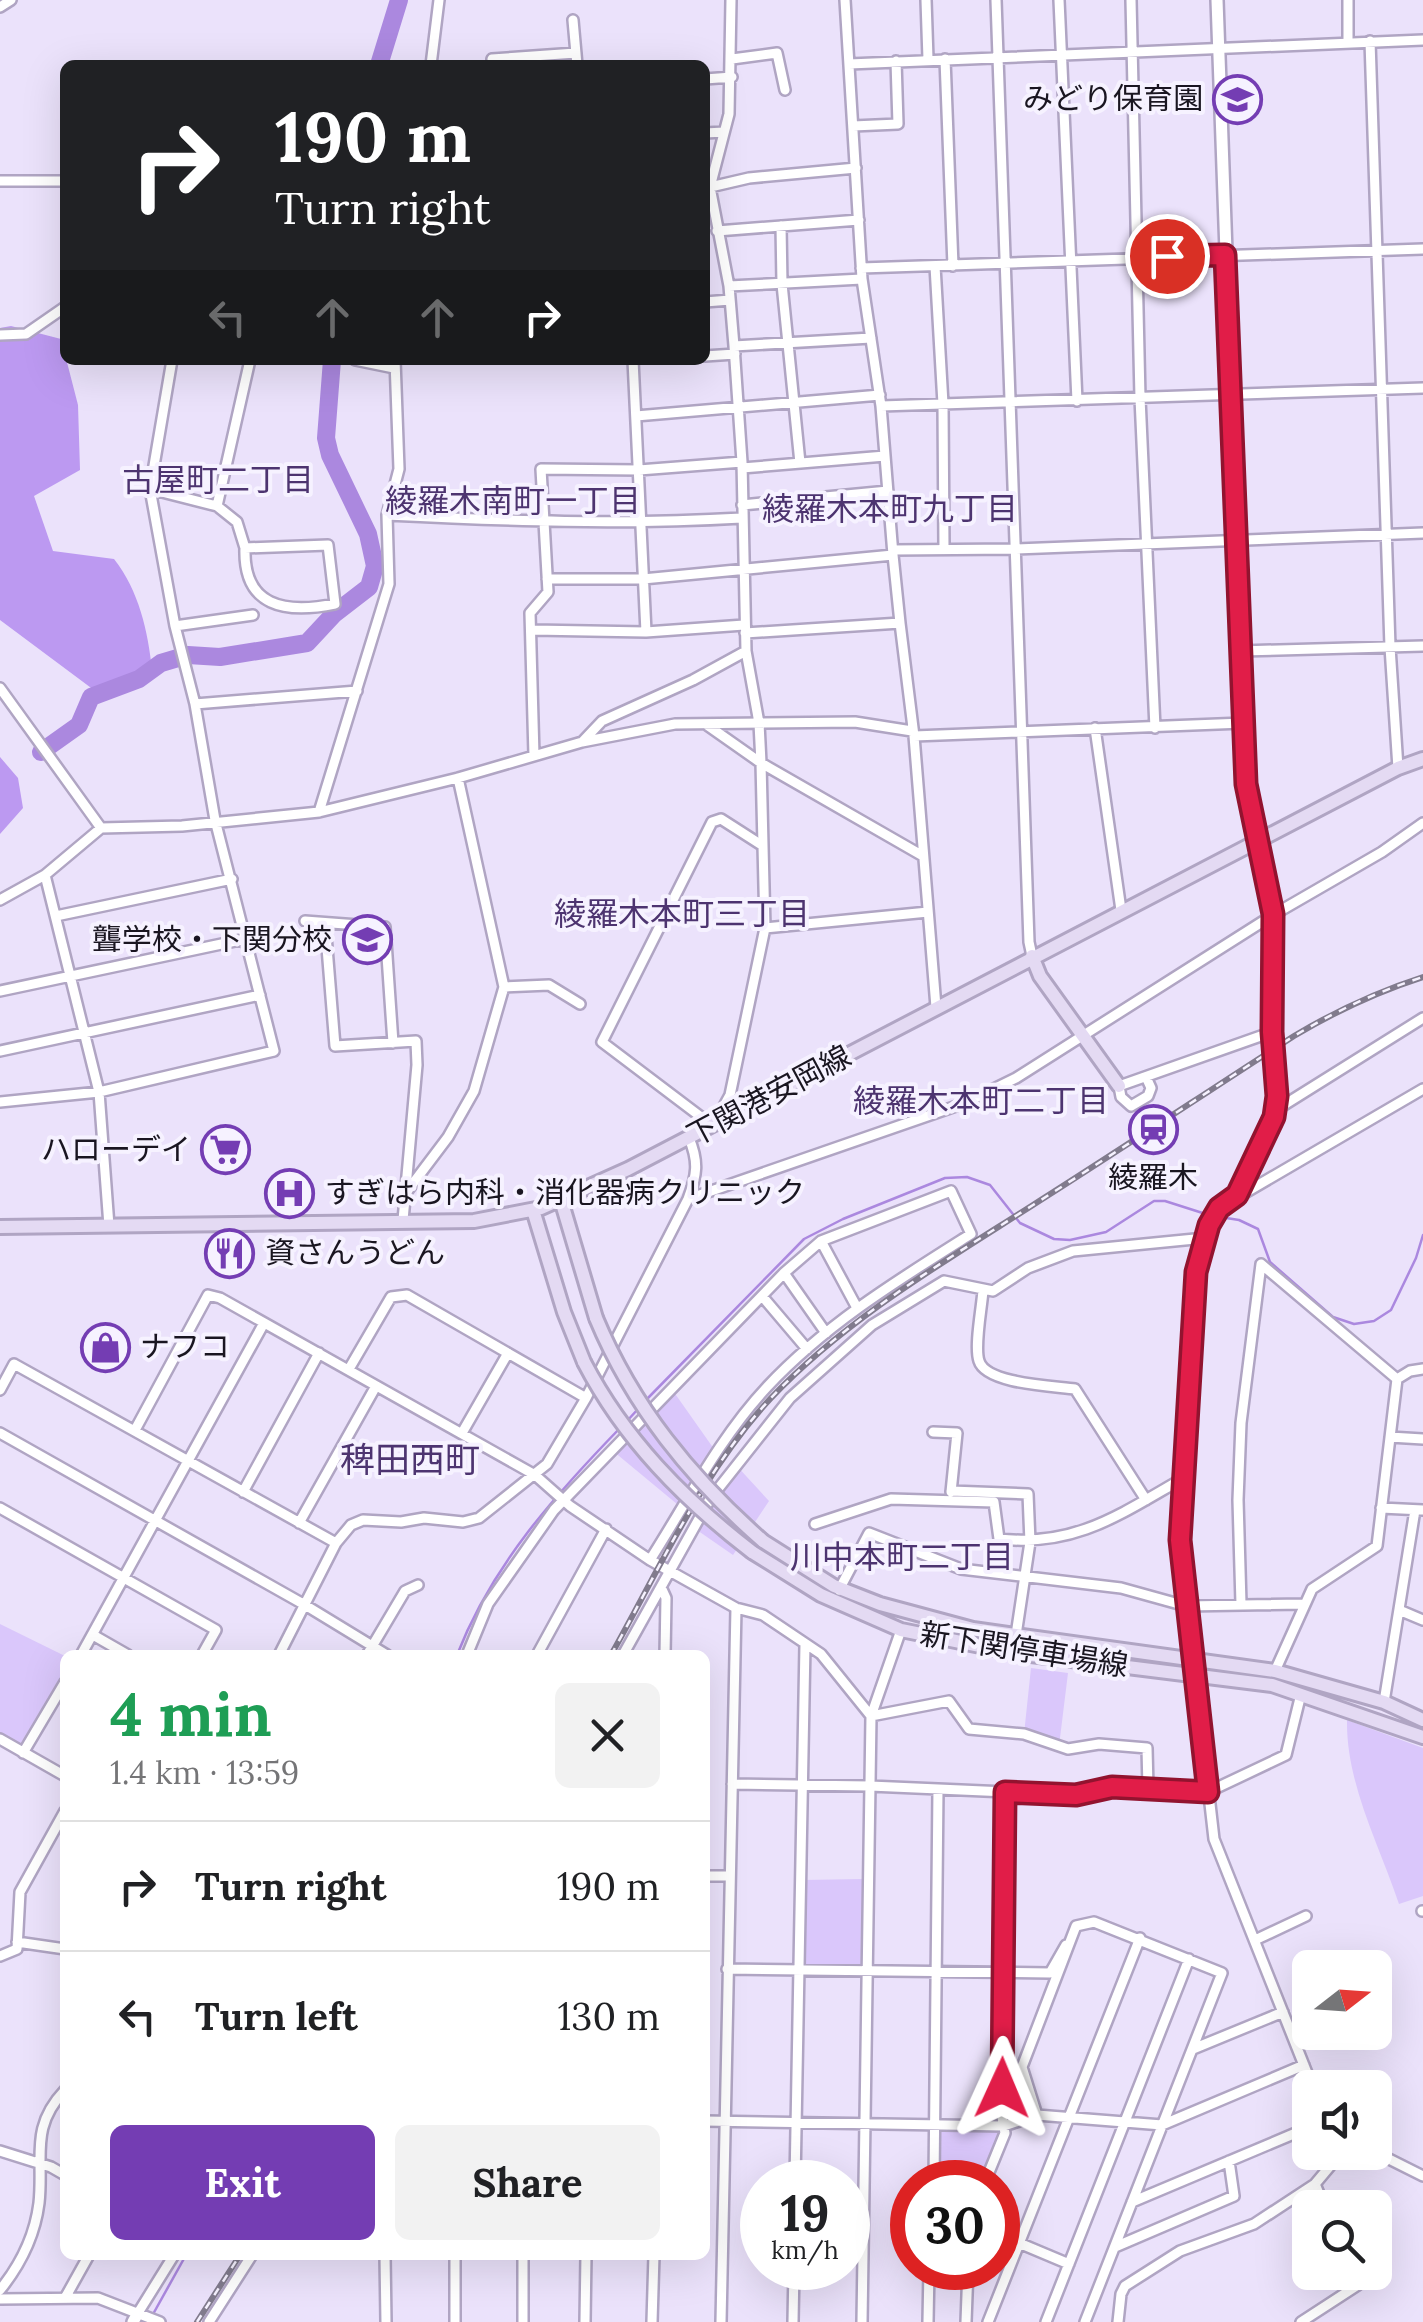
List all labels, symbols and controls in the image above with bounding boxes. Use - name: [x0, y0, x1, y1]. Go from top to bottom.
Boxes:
- school or university icon: みどり保育園: [1212, 73, 1264, 125]
- place label: みどり保育園: [1023, 79, 1203, 117]
- text: 190 m: [275, 92, 471, 181]
- icon: right: [110, 100, 240, 230]
- text: Turn right: [275, 179, 491, 236]
- pin: [1125, 214, 1210, 299]
- icon: arrive: [1140, 229, 1195, 284]
- icon: left: [200, 290, 255, 345]
- icon: ahead: [305, 290, 360, 345]
- icon: ahead: [410, 290, 465, 345]
- icon: right: [515, 290, 570, 345]
- district label: 古屋町二丁目: [122, 459, 314, 500]
- district label: 綾羅木南町一丁目: [385, 480, 641, 521]
- district label: 綾羅木本町九丁目: [762, 488, 1018, 529]
- district label: 綾羅木本町三丁目: [554, 893, 810, 934]
- school or university icon: 聾学校・下関分校: [341, 914, 393, 966]
- place label: 聾学校・下関分校: [92, 920, 332, 958]
- street label: 下関港安岡線: [680, 1036, 857, 1154]
- district label: 綾羅木本町二丁目: [853, 1080, 1109, 1121]
- station icon: 綾羅木: [1127, 1103, 1179, 1155]
- supermarket icon: ハローデイ: [200, 1124, 252, 1176]
- place label: ハローデイ: [41, 1130, 191, 1168]
- place label: 綾羅木: [1108, 1158, 1198, 1196]
- hospital icon: すぎはら内科・消化器病クリニック: [264, 1167, 316, 1219]
- place label: すぎはら内科・消化器病クリニック: [325, 1173, 805, 1211]
- restaurant icon: 資さんうどん: [204, 1227, 256, 1279]
- place label: 資さんうどん: [265, 1233, 445, 1271]
- shop icon: ナフコ: [79, 1321, 131, 1373]
- place label: ナフコ: [140, 1327, 230, 1365]
- district label: 稗田西町: [340, 1437, 480, 1482]
- district label: 川中本町二丁目: [790, 1536, 1014, 1577]
- street label: 新下関停車場線: [917, 1614, 1131, 1684]
- text: 4 min: [110, 1676, 272, 1752]
- button: close: [555, 1683, 660, 1788]
- text: 1.4 km · 13:59: [110, 1752, 299, 1793]
- icon: right: [110, 1859, 165, 1914]
- text: Turn right: [195, 1862, 386, 1910]
- text: 190 m: [557, 1862, 660, 1910]
- north arrow: [1292, 1950, 1392, 2050]
- map controls: [1292, 1950, 1392, 2290]
- icon: left: [110, 1989, 165, 2044]
- text: Turn left: [195, 1992, 358, 2040]
- text: 130 m: [557, 1992, 660, 2040]
- position arrow: [950, 2036, 1054, 2140]
- button: sound: [1292, 2070, 1392, 2170]
- button: Exit: [110, 2125, 375, 2240]
- button: Share: [395, 2125, 660, 2240]
- speed limit sign: 30: [890, 2160, 1020, 2290]
- text: 19: [780, 2181, 830, 2245]
- button: search: [1292, 2190, 1392, 2290]
- text: km/h: [771, 2234, 839, 2266]

